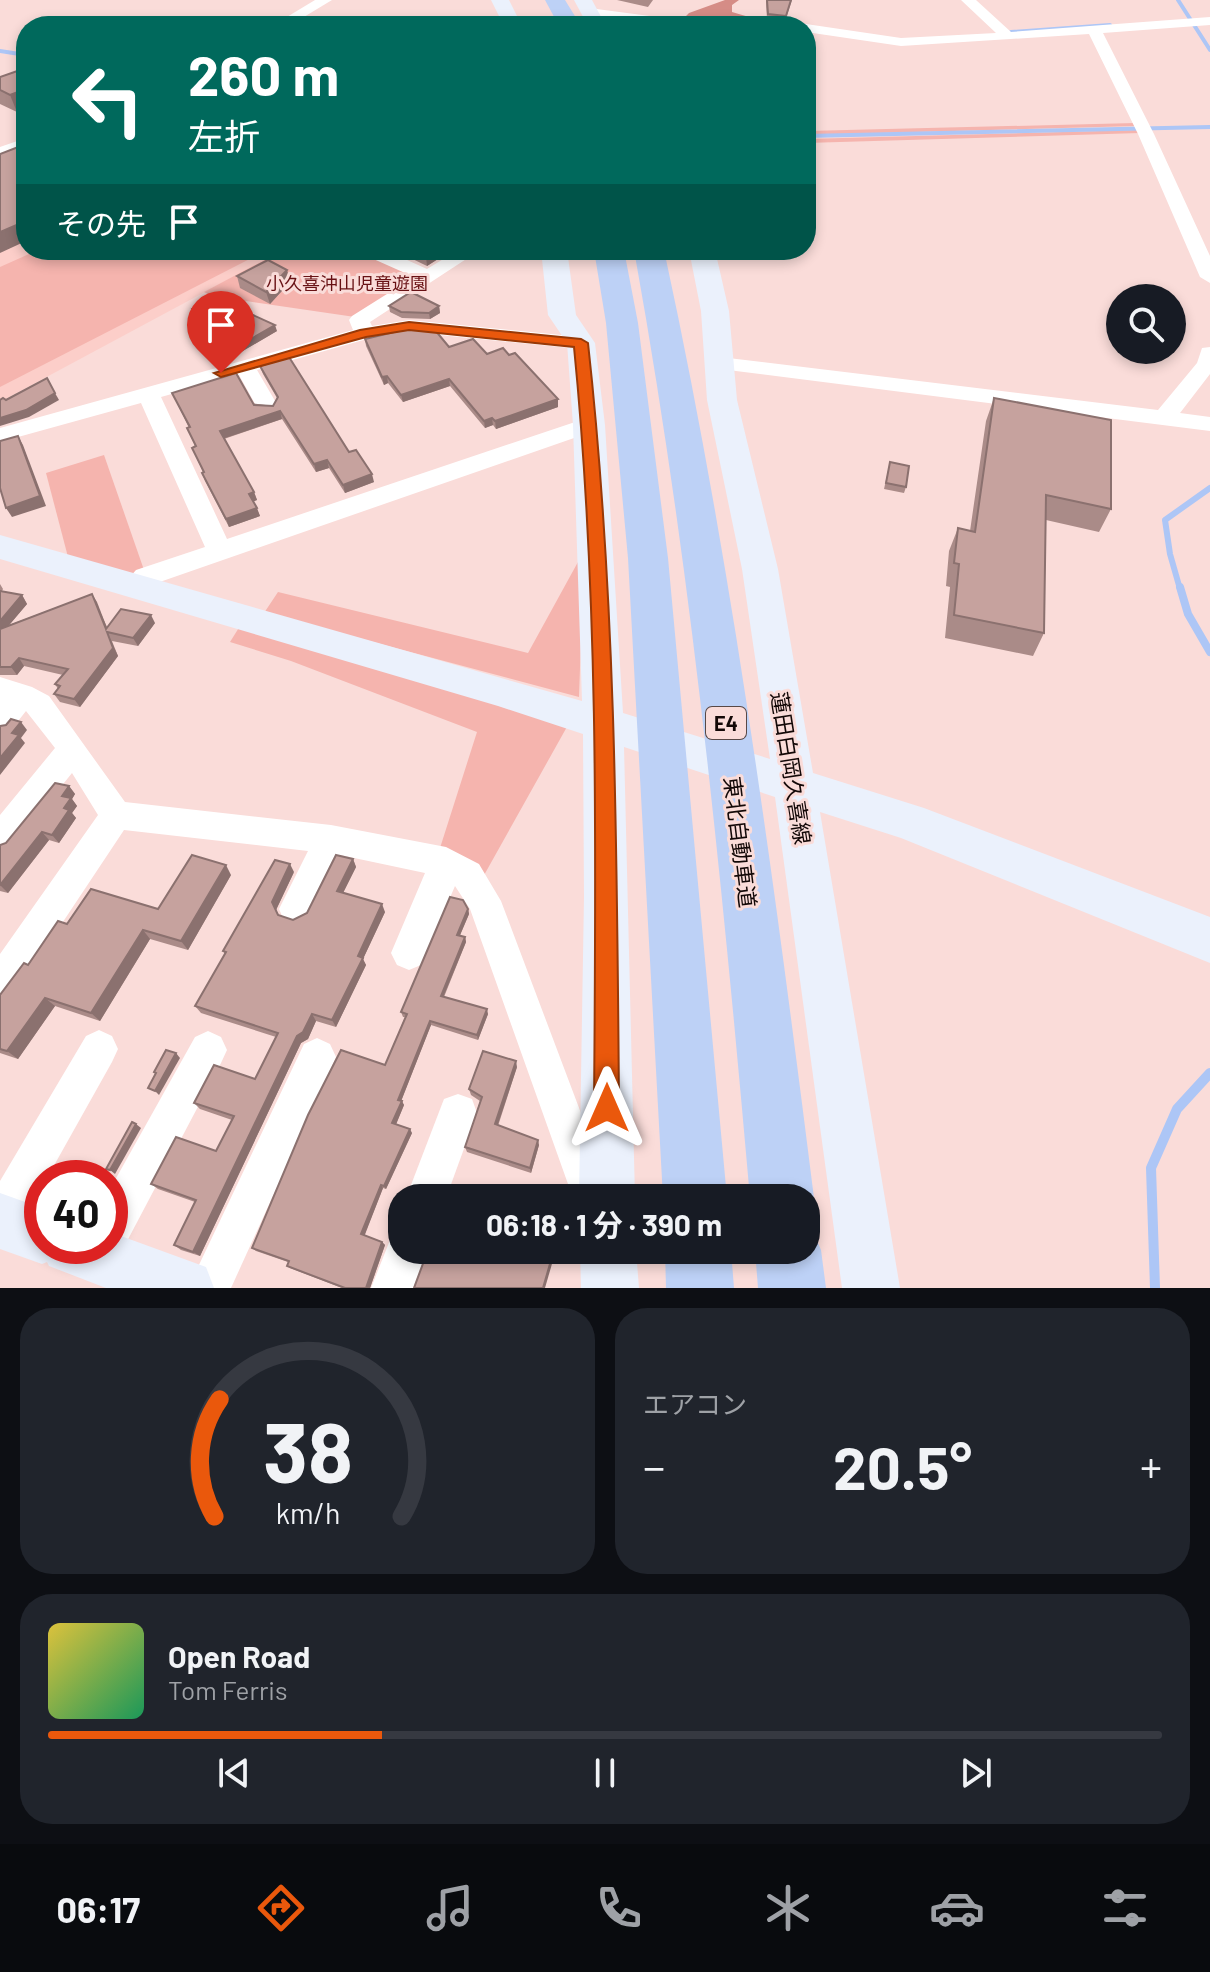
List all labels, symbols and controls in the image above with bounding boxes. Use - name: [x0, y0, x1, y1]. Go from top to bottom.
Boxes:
- text: 260 m: [188, 40, 339, 107]
- icon: left: [56, 48, 160, 152]
- text: 左折: [188, 114, 260, 157]
- icon: arrive: [162, 200, 206, 244]
- text: その先: [56, 205, 146, 241]
- park label: 小久喜沖山児童遊園: [266, 272, 428, 294]
- map controls: [1106, 284, 1186, 364]
- button: search: [1106, 284, 1186, 364]
- pin: [187, 291, 255, 373]
- icon: arrive: [199, 303, 243, 347]
- street label: 蓮田白岡久喜線: [767, 690, 817, 846]
- road number: E4: [706, 707, 746, 739]
- street label: 東北自動車道: [720, 775, 762, 909]
- position arrow: [565, 1066, 649, 1150]
- speed limit sign: 40: [24, 1160, 128, 1264]
- text: 06:18 · 1 分 · 390 m: [486, 1206, 722, 1242]
- text: エアコン: [643, 1388, 747, 1419]
- text: 38: [263, 1400, 352, 1500]
- text: 20.5°: [833, 1430, 972, 1502]
- text: −: [643, 1439, 665, 1492]
- text: +: [1140, 1439, 1162, 1492]
- text: km/h: [275, 1495, 340, 1530]
- text: Open Road: [168, 1638, 310, 1674]
- text: Tom Ferris: [168, 1674, 288, 1705]
- icon: previous: [212, 1751, 256, 1795]
- icon: pause: [583, 1751, 627, 1795]
- icon: next: [954, 1751, 998, 1795]
- icon: directions: [253, 1880, 309, 1936]
- icon: music: [422, 1880, 478, 1936]
- icon: phone: [591, 1880, 647, 1936]
- icon: climate: [760, 1880, 816, 1936]
- icon: car: [929, 1880, 985, 1936]
- icon: filters: [1097, 1880, 1153, 1936]
- text: 06:17: [56, 1887, 140, 1930]

